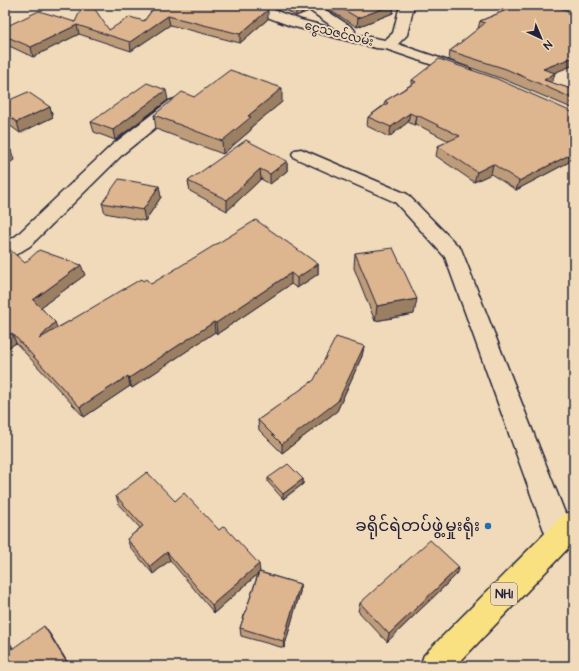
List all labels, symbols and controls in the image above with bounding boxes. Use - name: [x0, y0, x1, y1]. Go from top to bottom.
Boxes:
- street label: ငွေသဇင်လမ်း: [302, 16, 376, 52]
- north arrow: [521, 18, 561, 58]
- text: N: [540, 37, 555, 53]
- place label: ခရိုင်ရဲတပ်ဖွဲ့မှုးရုံး: [355, 514, 480, 540]
- marker: ခရိုင်ရဲတပ်ဖွဲ့မှုးရုံး: [483, 521, 493, 531]
- road number: NH1: [491, 583, 517, 605]

